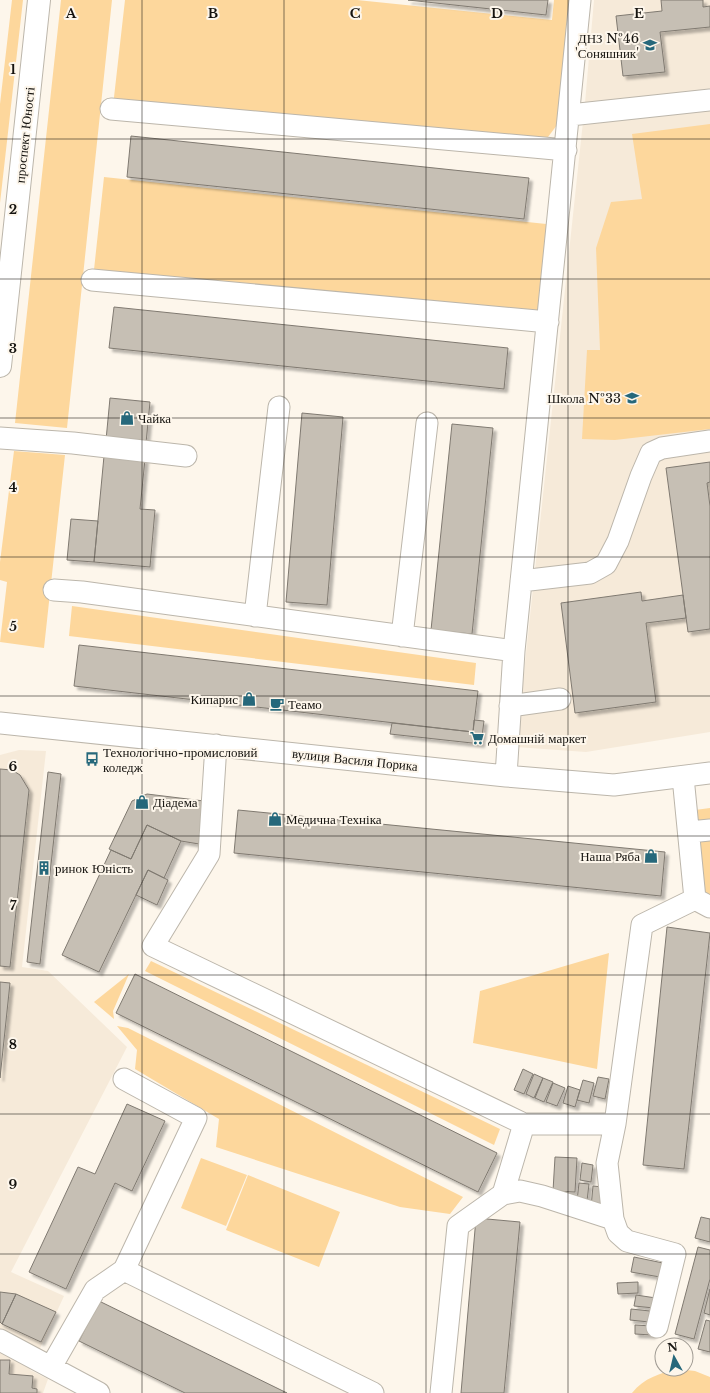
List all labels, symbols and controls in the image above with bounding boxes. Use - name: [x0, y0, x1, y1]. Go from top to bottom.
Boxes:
- text: A: [65, 5, 77, 22]
- text: B: [208, 5, 218, 22]
- text: C: [350, 5, 361, 22]
- text: D: [491, 5, 503, 22]
- text: E: [634, 5, 644, 22]
- place label: ДНЗ №46 'Соняшник': [575, 30, 639, 62]
- school or university icon: ДНЗ №46 'Соняшник': [642, 37, 658, 53]
- text: 1: [10, 61, 16, 78]
- street label: проспект Юності: [12, 86, 39, 184]
- text: 2: [9, 201, 17, 218]
- text: 3: [9, 340, 17, 357]
- place label: Школа №33: [547, 390, 621, 407]
- school or university icon: Школа №33: [624, 390, 640, 406]
- shop icon: Чайка: [119, 410, 135, 426]
- place label: Чайка: [138, 410, 171, 427]
- text: 4: [9, 479, 18, 496]
- text: 5: [9, 618, 17, 635]
- place label: Кипарис: [190, 691, 238, 708]
- shop icon: Кипарис: [241, 691, 257, 707]
- cafe icon: Теамо: [269, 696, 285, 712]
- place label: Теамо: [288, 696, 322, 713]
- supermarket icon: Домашній маркет: [469, 730, 485, 746]
- place label: Домашній маркет: [488, 730, 586, 747]
- place label: Технологічно-промисловий коледж: [103, 744, 258, 776]
- street label: вулиця Василя Порика: [291, 745, 419, 775]
- bus stop icon: Технологічно-промисловий коледж: [84, 751, 100, 767]
- text: 6: [9, 758, 18, 775]
- shop icon: Діадема: [134, 794, 150, 810]
- place label: Діадема: [153, 794, 198, 811]
- shop icon: Медична Техніка: [267, 811, 283, 827]
- place label: Медична Техніка: [286, 811, 382, 828]
- place label: Наша Ряба: [580, 848, 640, 865]
- shop icon: Наша Ряба: [643, 848, 659, 864]
- building icon: ринок Юність: [36, 860, 52, 876]
- place label: ринок Юність: [55, 860, 133, 877]
- text: 7: [10, 897, 17, 914]
- text: 8: [9, 1036, 17, 1053]
- text: 9: [9, 1176, 18, 1193]
- north arrow: [654, 1337, 694, 1377]
- text: N: [667, 1339, 679, 1355]

